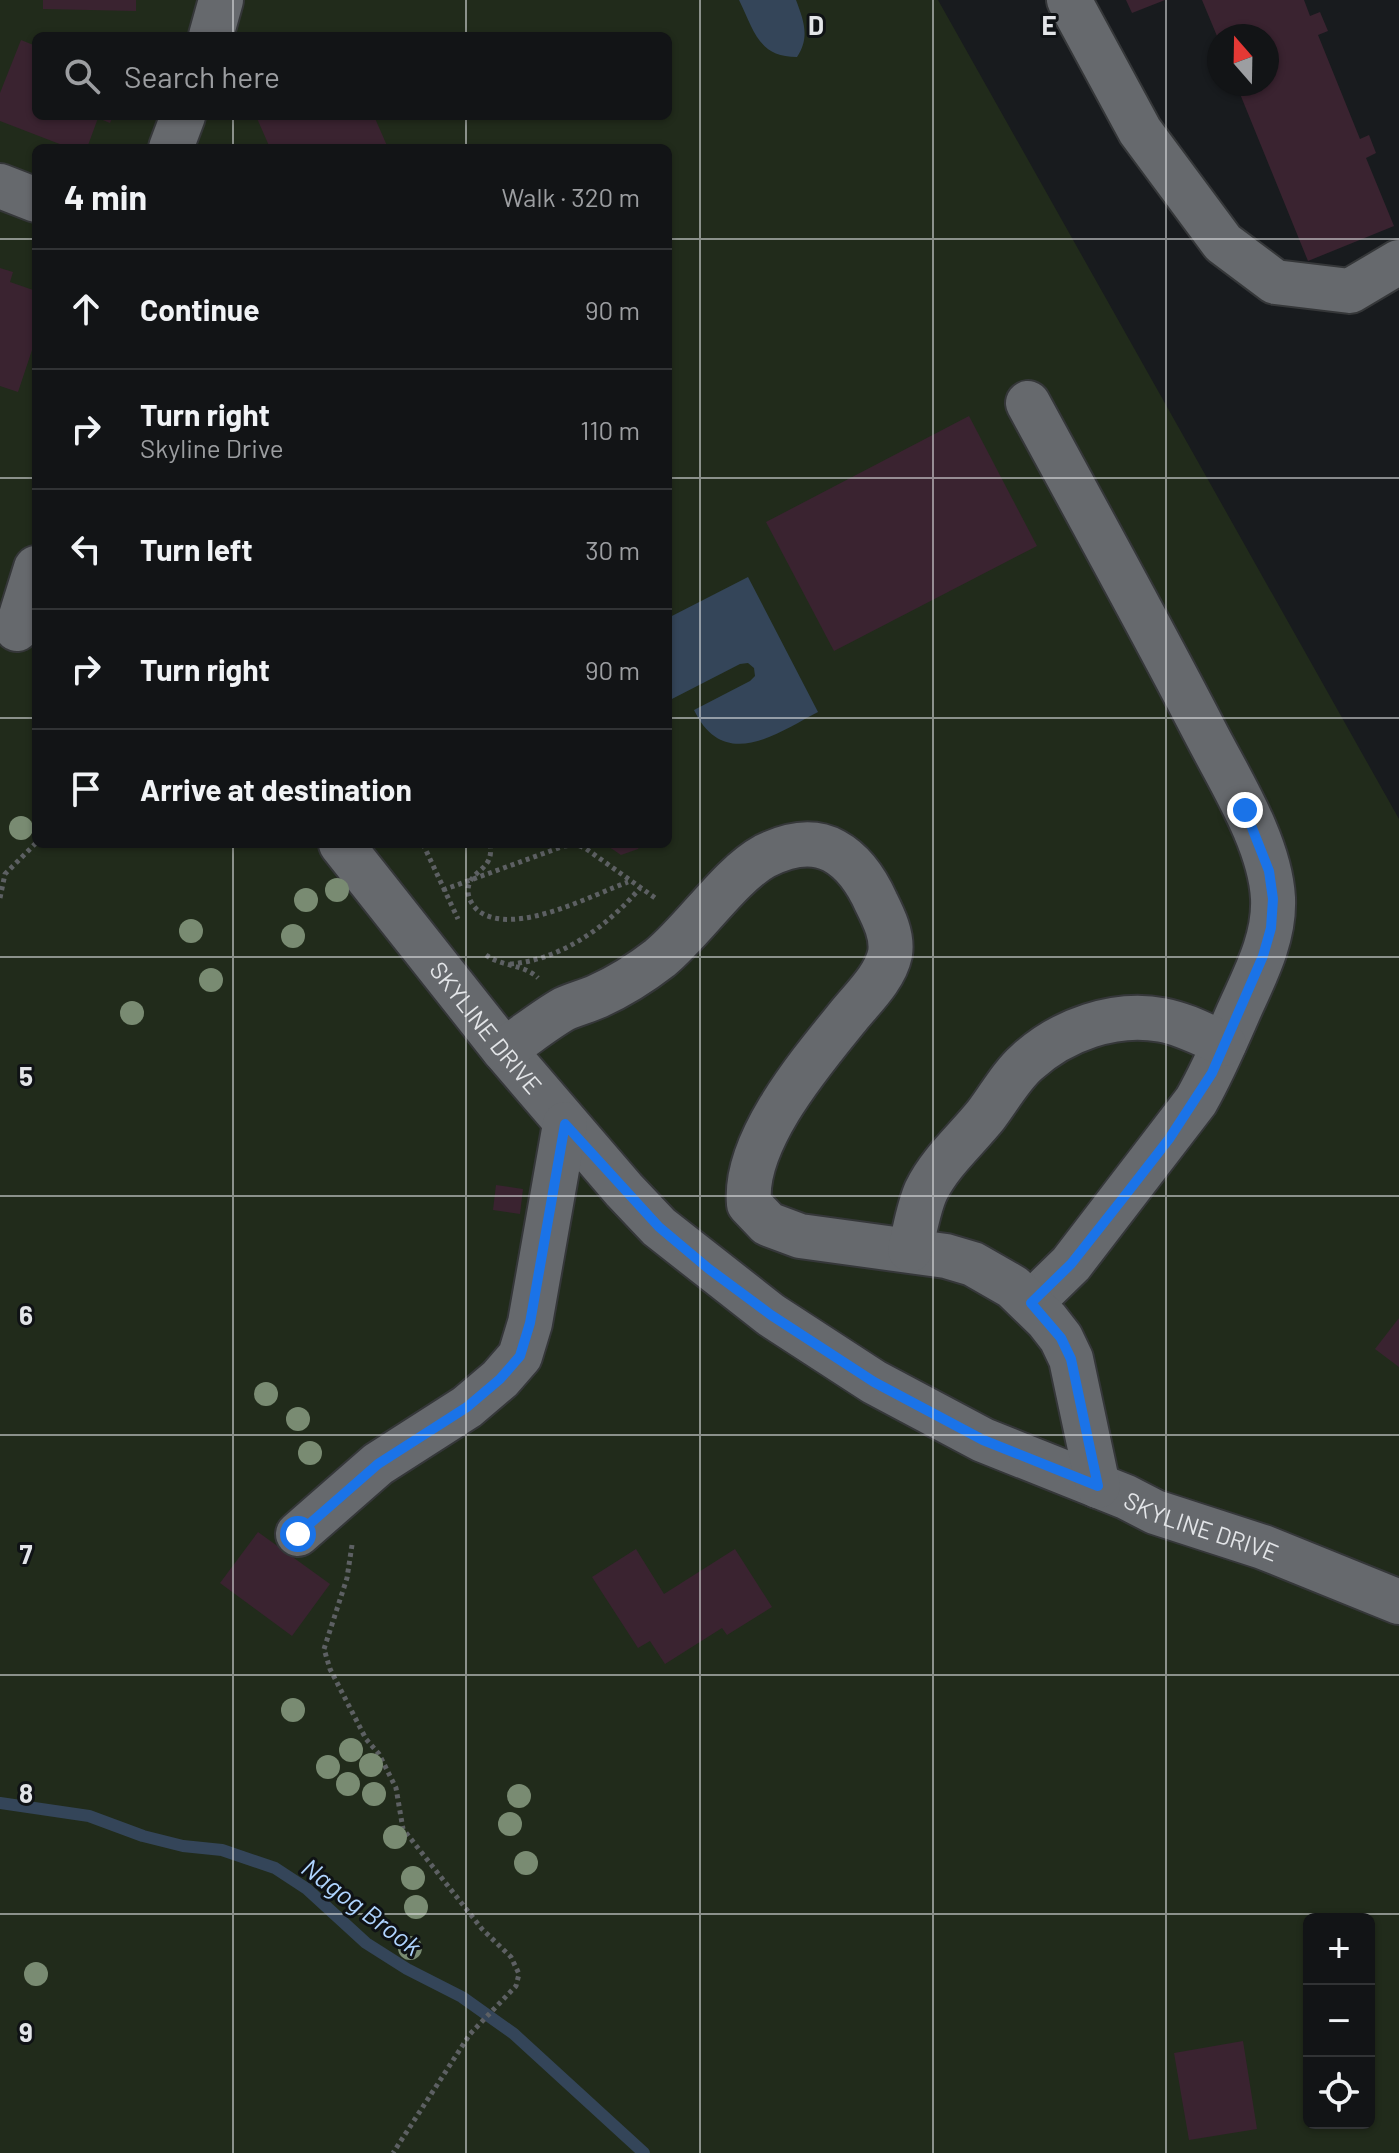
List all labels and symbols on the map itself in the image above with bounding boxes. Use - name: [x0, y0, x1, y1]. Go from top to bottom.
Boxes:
- text: D: [808, 9, 824, 40]
- text: E: [1041, 9, 1057, 40]
- north arrow: [1207, 24, 1279, 96]
- route end: [1227, 792, 1263, 828]
- street label: SKYLINE DRIVE: [425, 955, 549, 1099]
- text: 5: [19, 1060, 33, 1091]
- text: 6: [19, 1299, 33, 1330]
- street label: SKYLINE DRIVE: [1120, 1484, 1283, 1566]
- route start: [280, 1516, 316, 1552]
- text: 7: [20, 1538, 33, 1569]
- text: 8: [19, 1777, 33, 1808]
- water label: Nagog Brook: [296, 1851, 428, 1961]
- text: 9: [19, 2016, 33, 2047]

